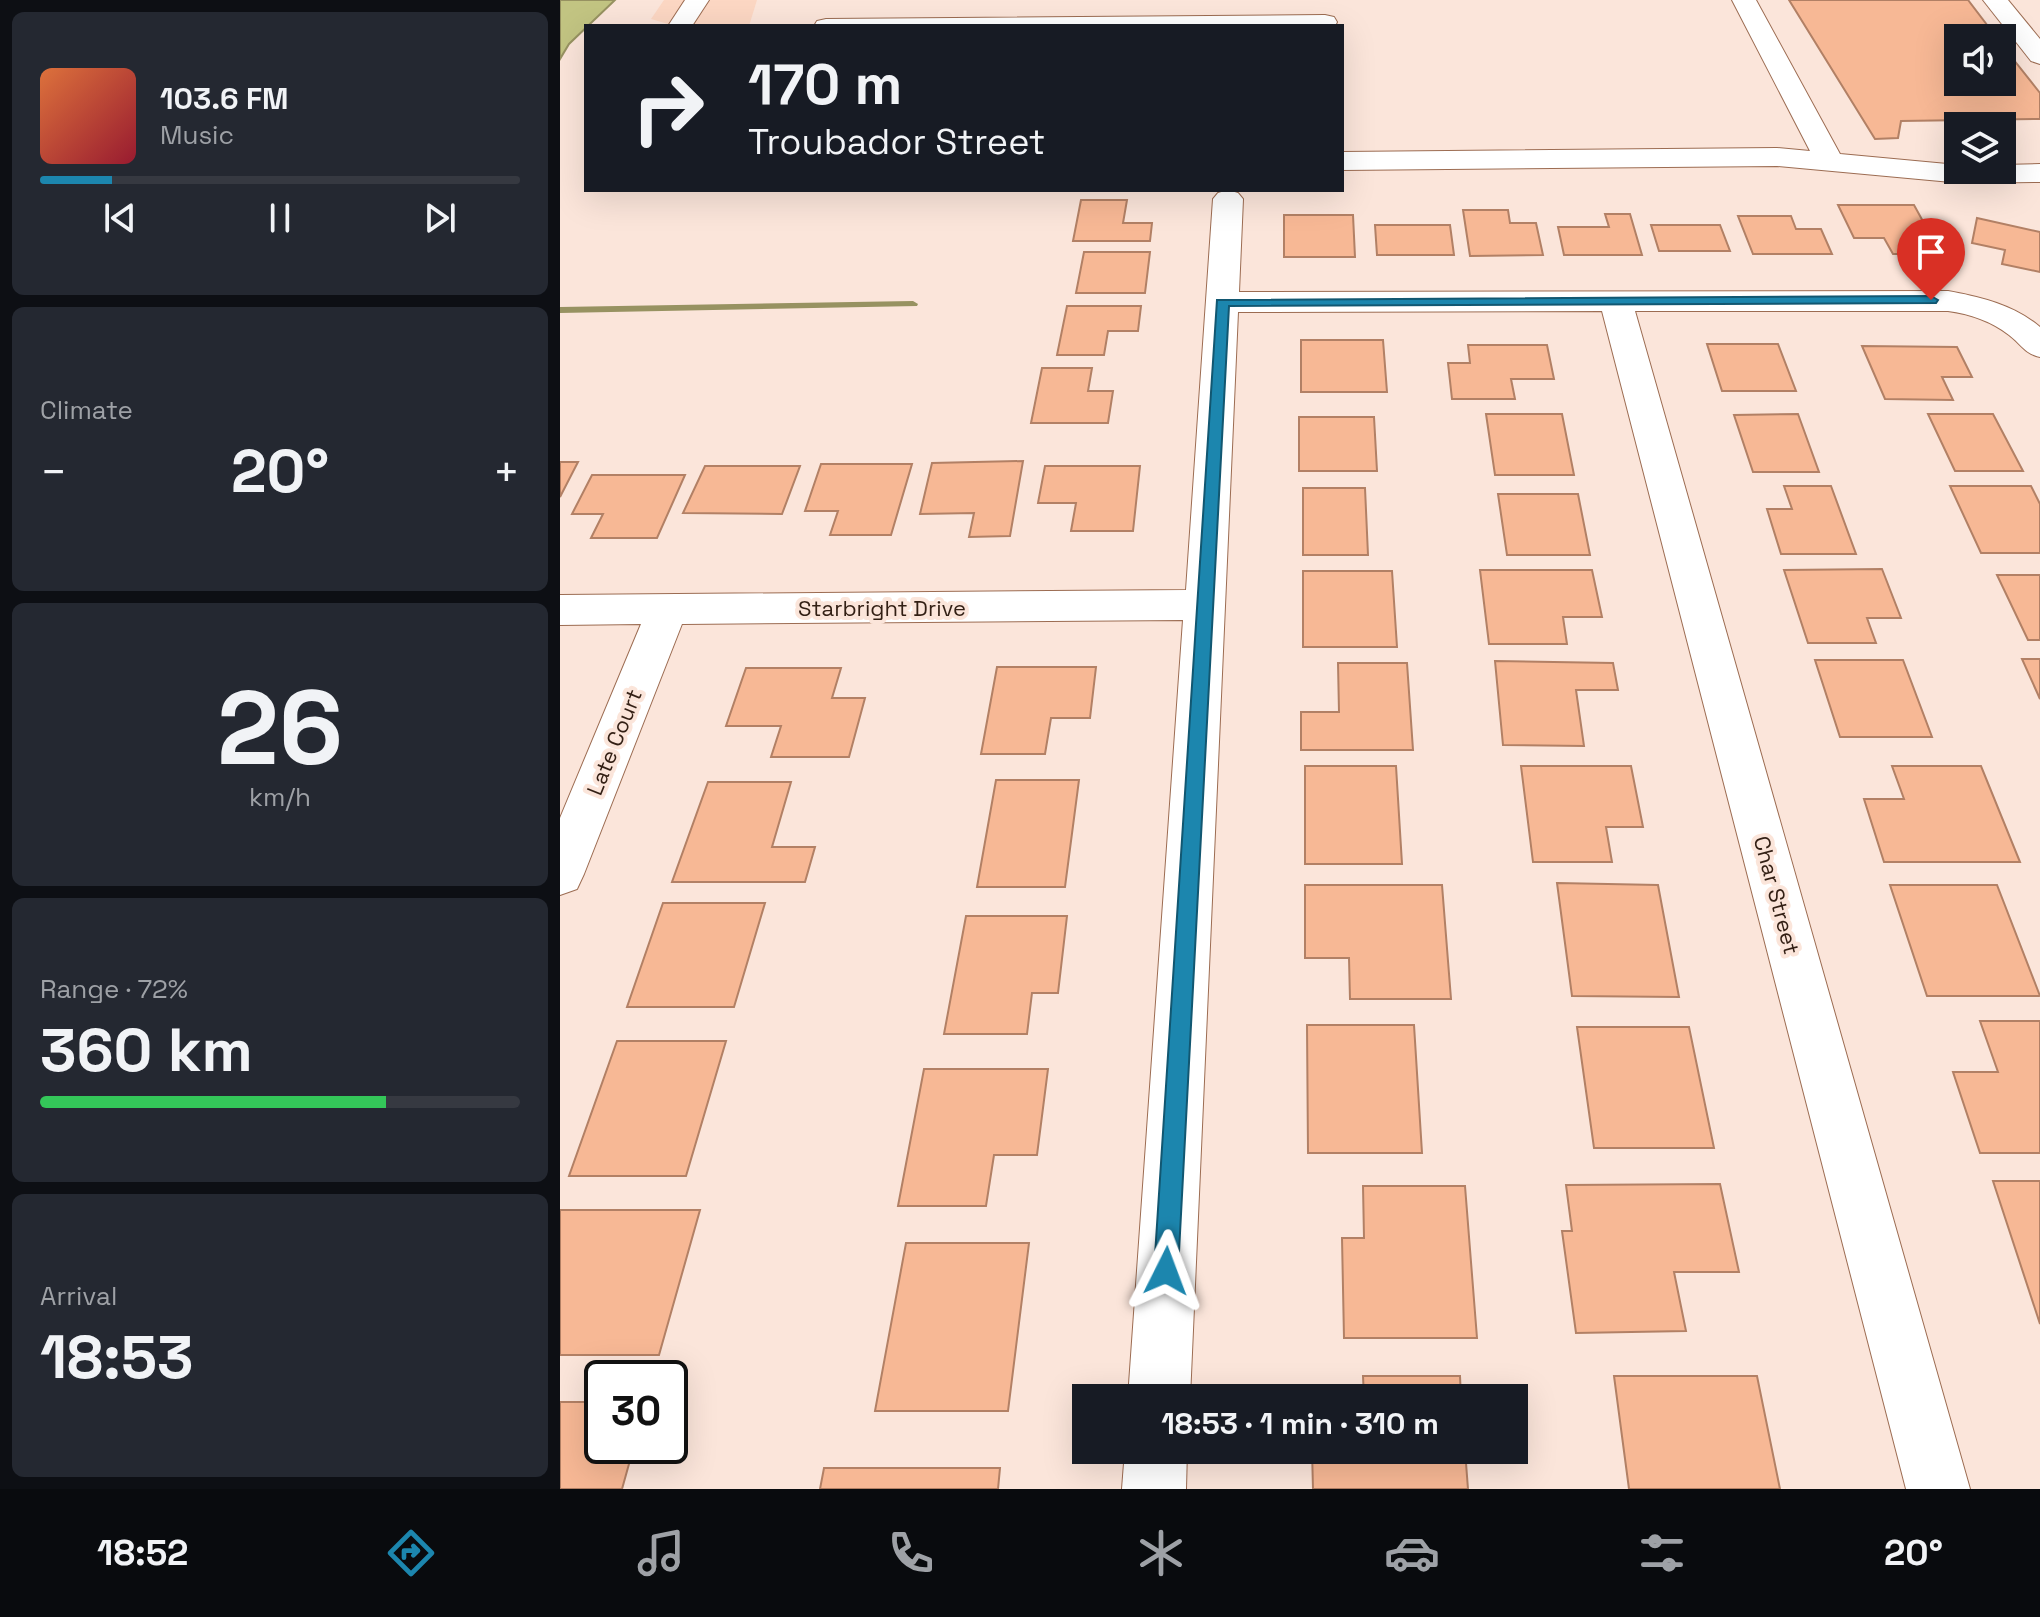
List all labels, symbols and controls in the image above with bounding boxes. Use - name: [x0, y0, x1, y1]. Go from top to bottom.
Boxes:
- map controls: [1944, 24, 2016, 184]
- button: sound: [1944, 24, 2016, 96]
- text: 170 m: [748, 49, 902, 120]
- icon: right: [616, 56, 720, 160]
- text: 103.6 FM: [160, 79, 289, 118]
- button: layers: [1944, 112, 2016, 184]
- text: Music: [160, 118, 234, 152]
- text: Troubador Street: [748, 119, 1045, 165]
- icon: previous: [98, 196, 142, 240]
- icon: pause: [258, 196, 302, 240]
- icon: next: [418, 196, 462, 240]
- pin: [1897, 218, 1965, 300]
- icon: arrive: [1909, 230, 1953, 274]
- text: Climate: [40, 393, 133, 427]
- text: 20°: [231, 433, 329, 510]
- text: −: [40, 444, 67, 500]
- text: +: [493, 444, 520, 500]
- street label: Starbright Drive: [798, 594, 966, 622]
- text: 26: [217, 662, 343, 794]
- street label: Late Court: [580, 685, 648, 799]
- text: km/h: [249, 780, 311, 814]
- street label: Char Street: [1748, 833, 1806, 957]
- text: Range · 72%: [40, 972, 188, 1006]
- text: 360 km: [40, 1012, 253, 1089]
- position arrow: [1124, 1229, 1208, 1313]
- text: Arrival: [40, 1279, 117, 1313]
- text: 18:53: [40, 1319, 193, 1396]
- speed limit sign: 30: [584, 1360, 688, 1464]
- text: 18:53 · 1 min · 310 m: [1161, 1404, 1439, 1443]
- icon: directions: [383, 1525, 439, 1581]
- icon: music: [633, 1525, 689, 1581]
- icon: phone: [883, 1525, 939, 1581]
- icon: climate: [1133, 1525, 1189, 1581]
- icon: car: [1384, 1525, 1440, 1581]
- icon: filters: [1634, 1525, 1690, 1581]
- text: 18:52: [97, 1530, 188, 1576]
- text: 20°: [1884, 1530, 1943, 1576]

